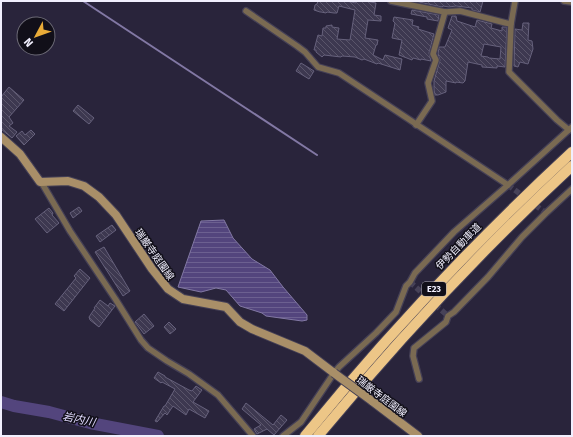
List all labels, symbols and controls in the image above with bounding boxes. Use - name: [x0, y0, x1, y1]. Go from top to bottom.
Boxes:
- north arrow: [16, 16, 56, 56]
- text: N: [22, 35, 36, 49]
- street label: 伊勢自動車道: [434, 221, 484, 272]
- street label: 瑞巌寺庭園線: [132, 227, 176, 283]
- road number: E23: [422, 282, 446, 296]
- street label: 瑞厳寺庭園線: [354, 374, 409, 420]
- water label: 岩内川: [61, 410, 97, 429]

